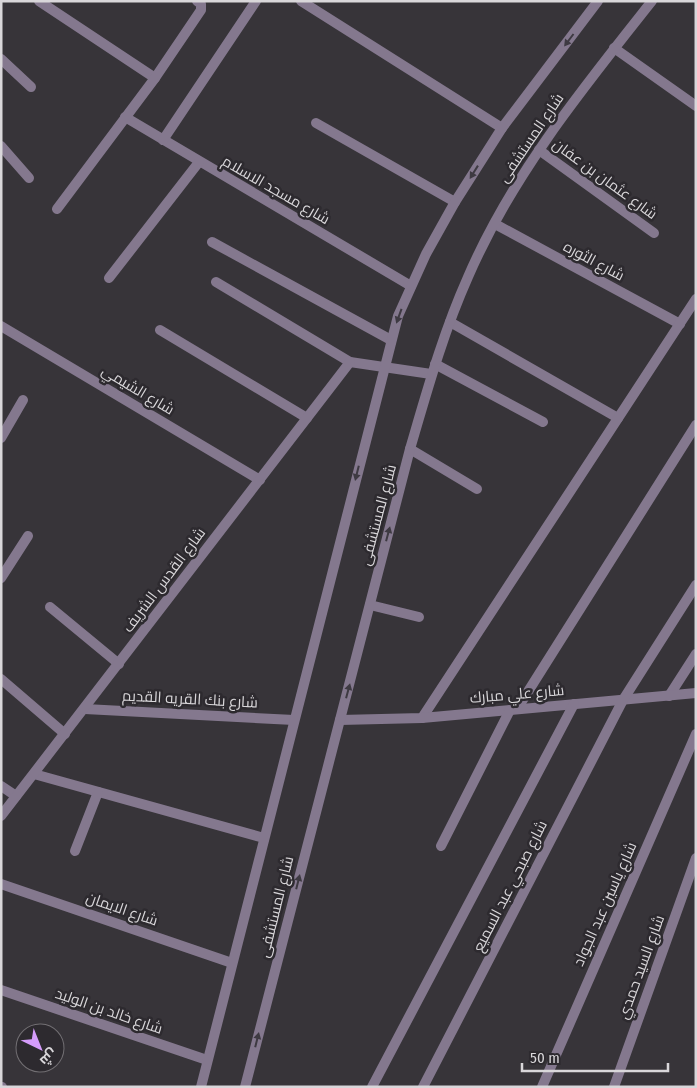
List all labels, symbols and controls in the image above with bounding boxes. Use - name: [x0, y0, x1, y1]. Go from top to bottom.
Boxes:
- one-way arrow: [563, 33, 574, 46]
- street label: شارع المستشفى: [494, 90, 569, 187]
- street label: شارع عثمان بن عفان: [548, 135, 661, 225]
- street label: شارع مسجد الاسلام: [218, 152, 333, 230]
- one-way arrow: [469, 166, 479, 179]
- street label: شارع الثوره: [559, 237, 628, 286]
- one-way arrow: [395, 309, 403, 324]
- street label: شارع الشيمي: [97, 361, 178, 421]
- street label: شارع المستشفى: [356, 462, 402, 568]
- one-way arrow: [353, 465, 361, 480]
- street label: شارع القدس الشريف: [119, 524, 211, 637]
- one-way arrow: [384, 526, 392, 541]
- street label: شارع علي مبارك: [469, 681, 565, 710]
- one-way arrow: [344, 683, 352, 698]
- street label: شارع بنك القريه القديم: [121, 686, 258, 714]
- street label: شارع صبحي عبد السميع: [469, 817, 554, 956]
- street label: شارع ياسين عبد الجواد: [570, 839, 642, 970]
- street label: شارع المستشفى: [255, 854, 299, 960]
- one-way arrow: [294, 875, 302, 890]
- street label: شارع الايمان: [83, 888, 160, 932]
- street label: شارع السيد حمدي: [614, 912, 671, 1023]
- street label: شارع خالد بن الوليد: [52, 984, 165, 1040]
- north arrow: [15, 1023, 65, 1073]
- one-way arrow: [254, 1032, 262, 1047]
- scale bar: [522, 1040, 668, 1072]
- text: ش: [36, 1045, 61, 1070]
- text: 50 m: [530, 1049, 560, 1067]

